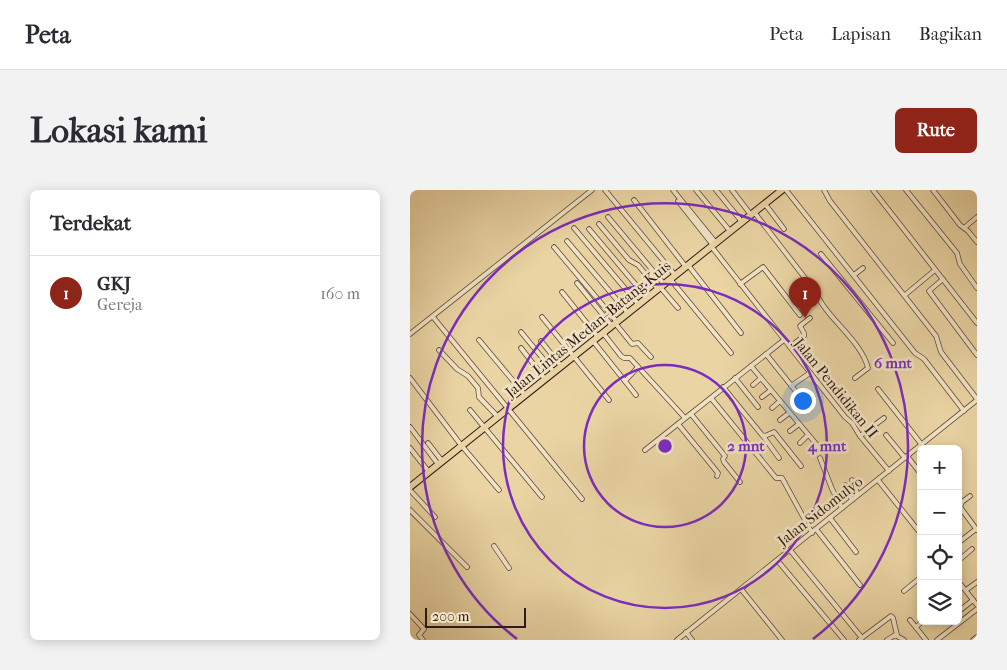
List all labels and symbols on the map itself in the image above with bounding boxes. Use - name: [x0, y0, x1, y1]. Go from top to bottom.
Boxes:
- street label: Jalan Lintas Medan–Batang Kuis: [501, 256, 675, 402]
- pin: 1: [789, 277, 821, 318]
- street label: Jalan Pendidikan II: [790, 334, 882, 442]
- text: 6 mnt: [874, 354, 913, 372]
- your location: [790, 388, 816, 414]
- centre of rings: [656, 437, 674, 455]
- text: 2 mnt: [727, 437, 765, 455]
- text: 4 mnt: [807, 437, 847, 455]
- street label: Jalan Sidomulyo: [773, 472, 866, 550]
- scale bar: [425, 605, 526, 628]

